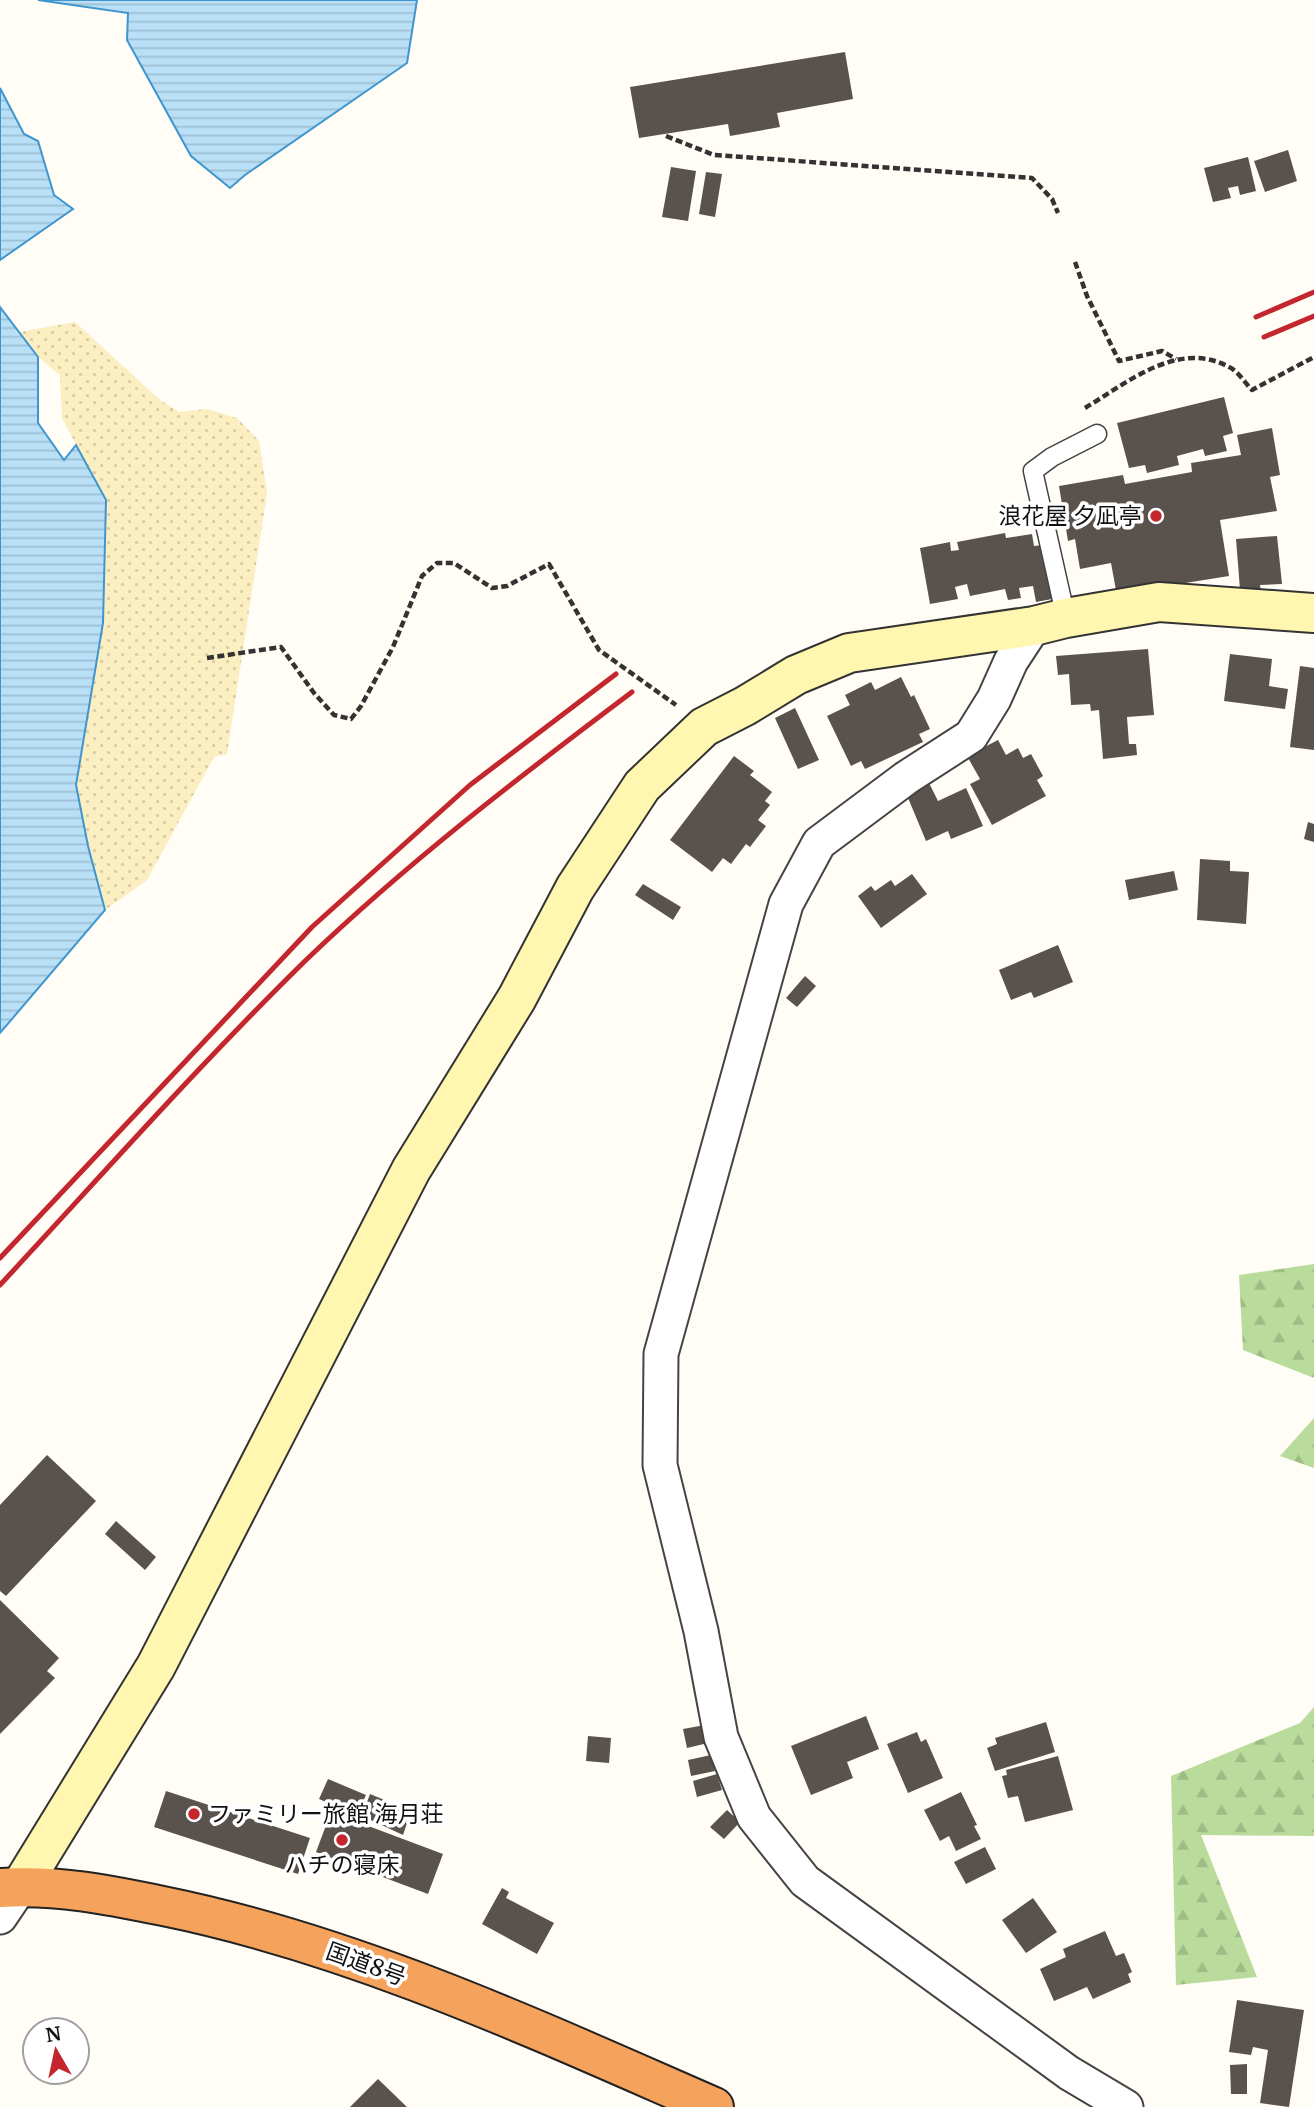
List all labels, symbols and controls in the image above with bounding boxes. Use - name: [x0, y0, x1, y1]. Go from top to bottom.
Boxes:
- place label: 浪花屋 夕凪亭: [999, 501, 1142, 530]
- marker: 浪花屋 夕凪亭: [1148, 508, 1164, 524]
- place label: ファミリー旅館 海月荘: [208, 1799, 443, 1828]
- marker: ファミリー旅館 海月荘: [186, 1806, 202, 1822]
- marker: ハチの寝床: [334, 1832, 350, 1848]
- place label: ハチの寝床: [285, 1850, 400, 1879]
- street label: 国道8号: [322, 1936, 410, 1991]
- north arrow: [21, 2016, 91, 2086]
- text: N: [44, 2021, 63, 2047]

